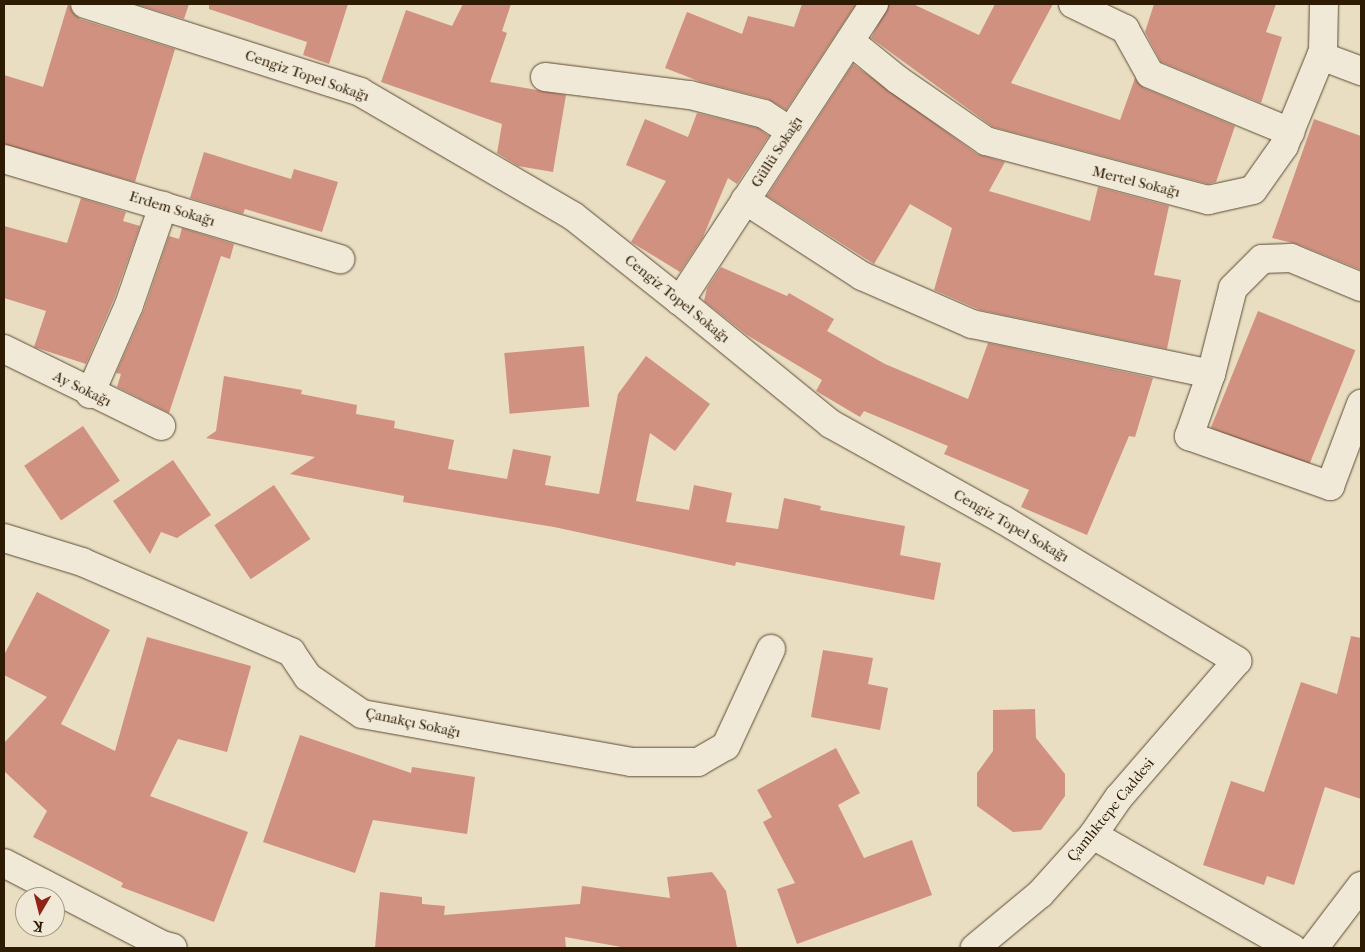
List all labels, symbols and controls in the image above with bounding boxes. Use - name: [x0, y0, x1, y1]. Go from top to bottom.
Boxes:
- street label: Cengiz Topel Sokağı: [243, 46, 371, 106]
- street label: Güllü Sokağı: [747, 113, 807, 191]
- street label: Mertel Sokağı: [1090, 162, 1182, 202]
- street label: Erdem Sokağı: [127, 187, 217, 231]
- street label: Cengiz Topel Sokağı: [621, 251, 733, 347]
- street label: Ay Sokağı: [50, 367, 114, 411]
- street label: Cengiz Topel Sokağı: [950, 486, 1072, 566]
- street label: Çanakçı Sokağı: [364, 704, 462, 742]
- street label: Çamlıktepe Caddesi: [1064, 755, 1158, 865]
- north arrow: [15, 887, 65, 937]
- text: K: [32, 917, 44, 935]

